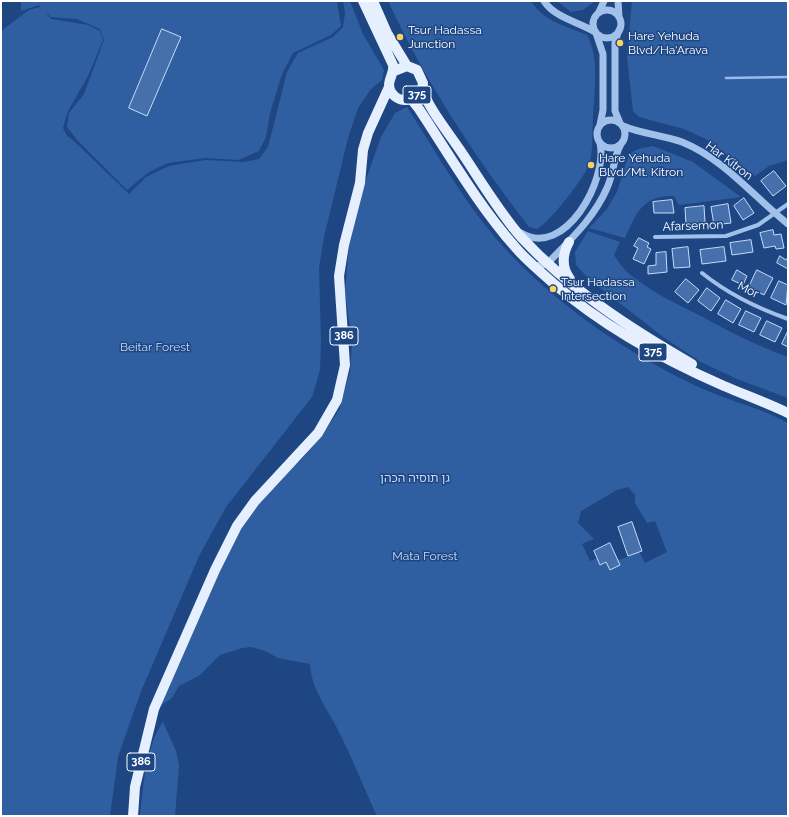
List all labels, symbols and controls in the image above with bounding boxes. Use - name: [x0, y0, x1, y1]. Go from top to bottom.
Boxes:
- place label: Tsur Hadassa Junction: [408, 23, 482, 51]
- place label: Hare Yehuda Blvd/Ha'Arava: [628, 29, 708, 57]
- marker: Tsur Hadassa Junction: [395, 32, 405, 42]
- marker: Hare Yehuda Blvd/Ha'Arava: [615, 38, 625, 48]
- road number: 375: [403, 86, 431, 104]
- street label: Har Kitron: [703, 139, 755, 183]
- place label: Hare Yehuda Blvd/Mt. Kitron: [599, 151, 683, 179]
- marker: Hare Yehuda Blvd/Mt. Kitron: [586, 160, 596, 170]
- street label: Afarsemon: [662, 218, 724, 234]
- place label: Tsur Hadassa Intersection: [561, 275, 635, 303]
- street label: Mor: [735, 279, 761, 301]
- marker: Tsur Hadassa Intersection: [548, 284, 558, 294]
- road number: 386: [330, 327, 358, 345]
- park label: Beitar Forest: [120, 340, 190, 354]
- road number: 375: [639, 343, 667, 361]
- park label: גן תוסיה הכהן: [380, 471, 450, 485]
- park label: Mata Forest: [392, 549, 458, 563]
- road number: 386: [127, 753, 155, 771]

